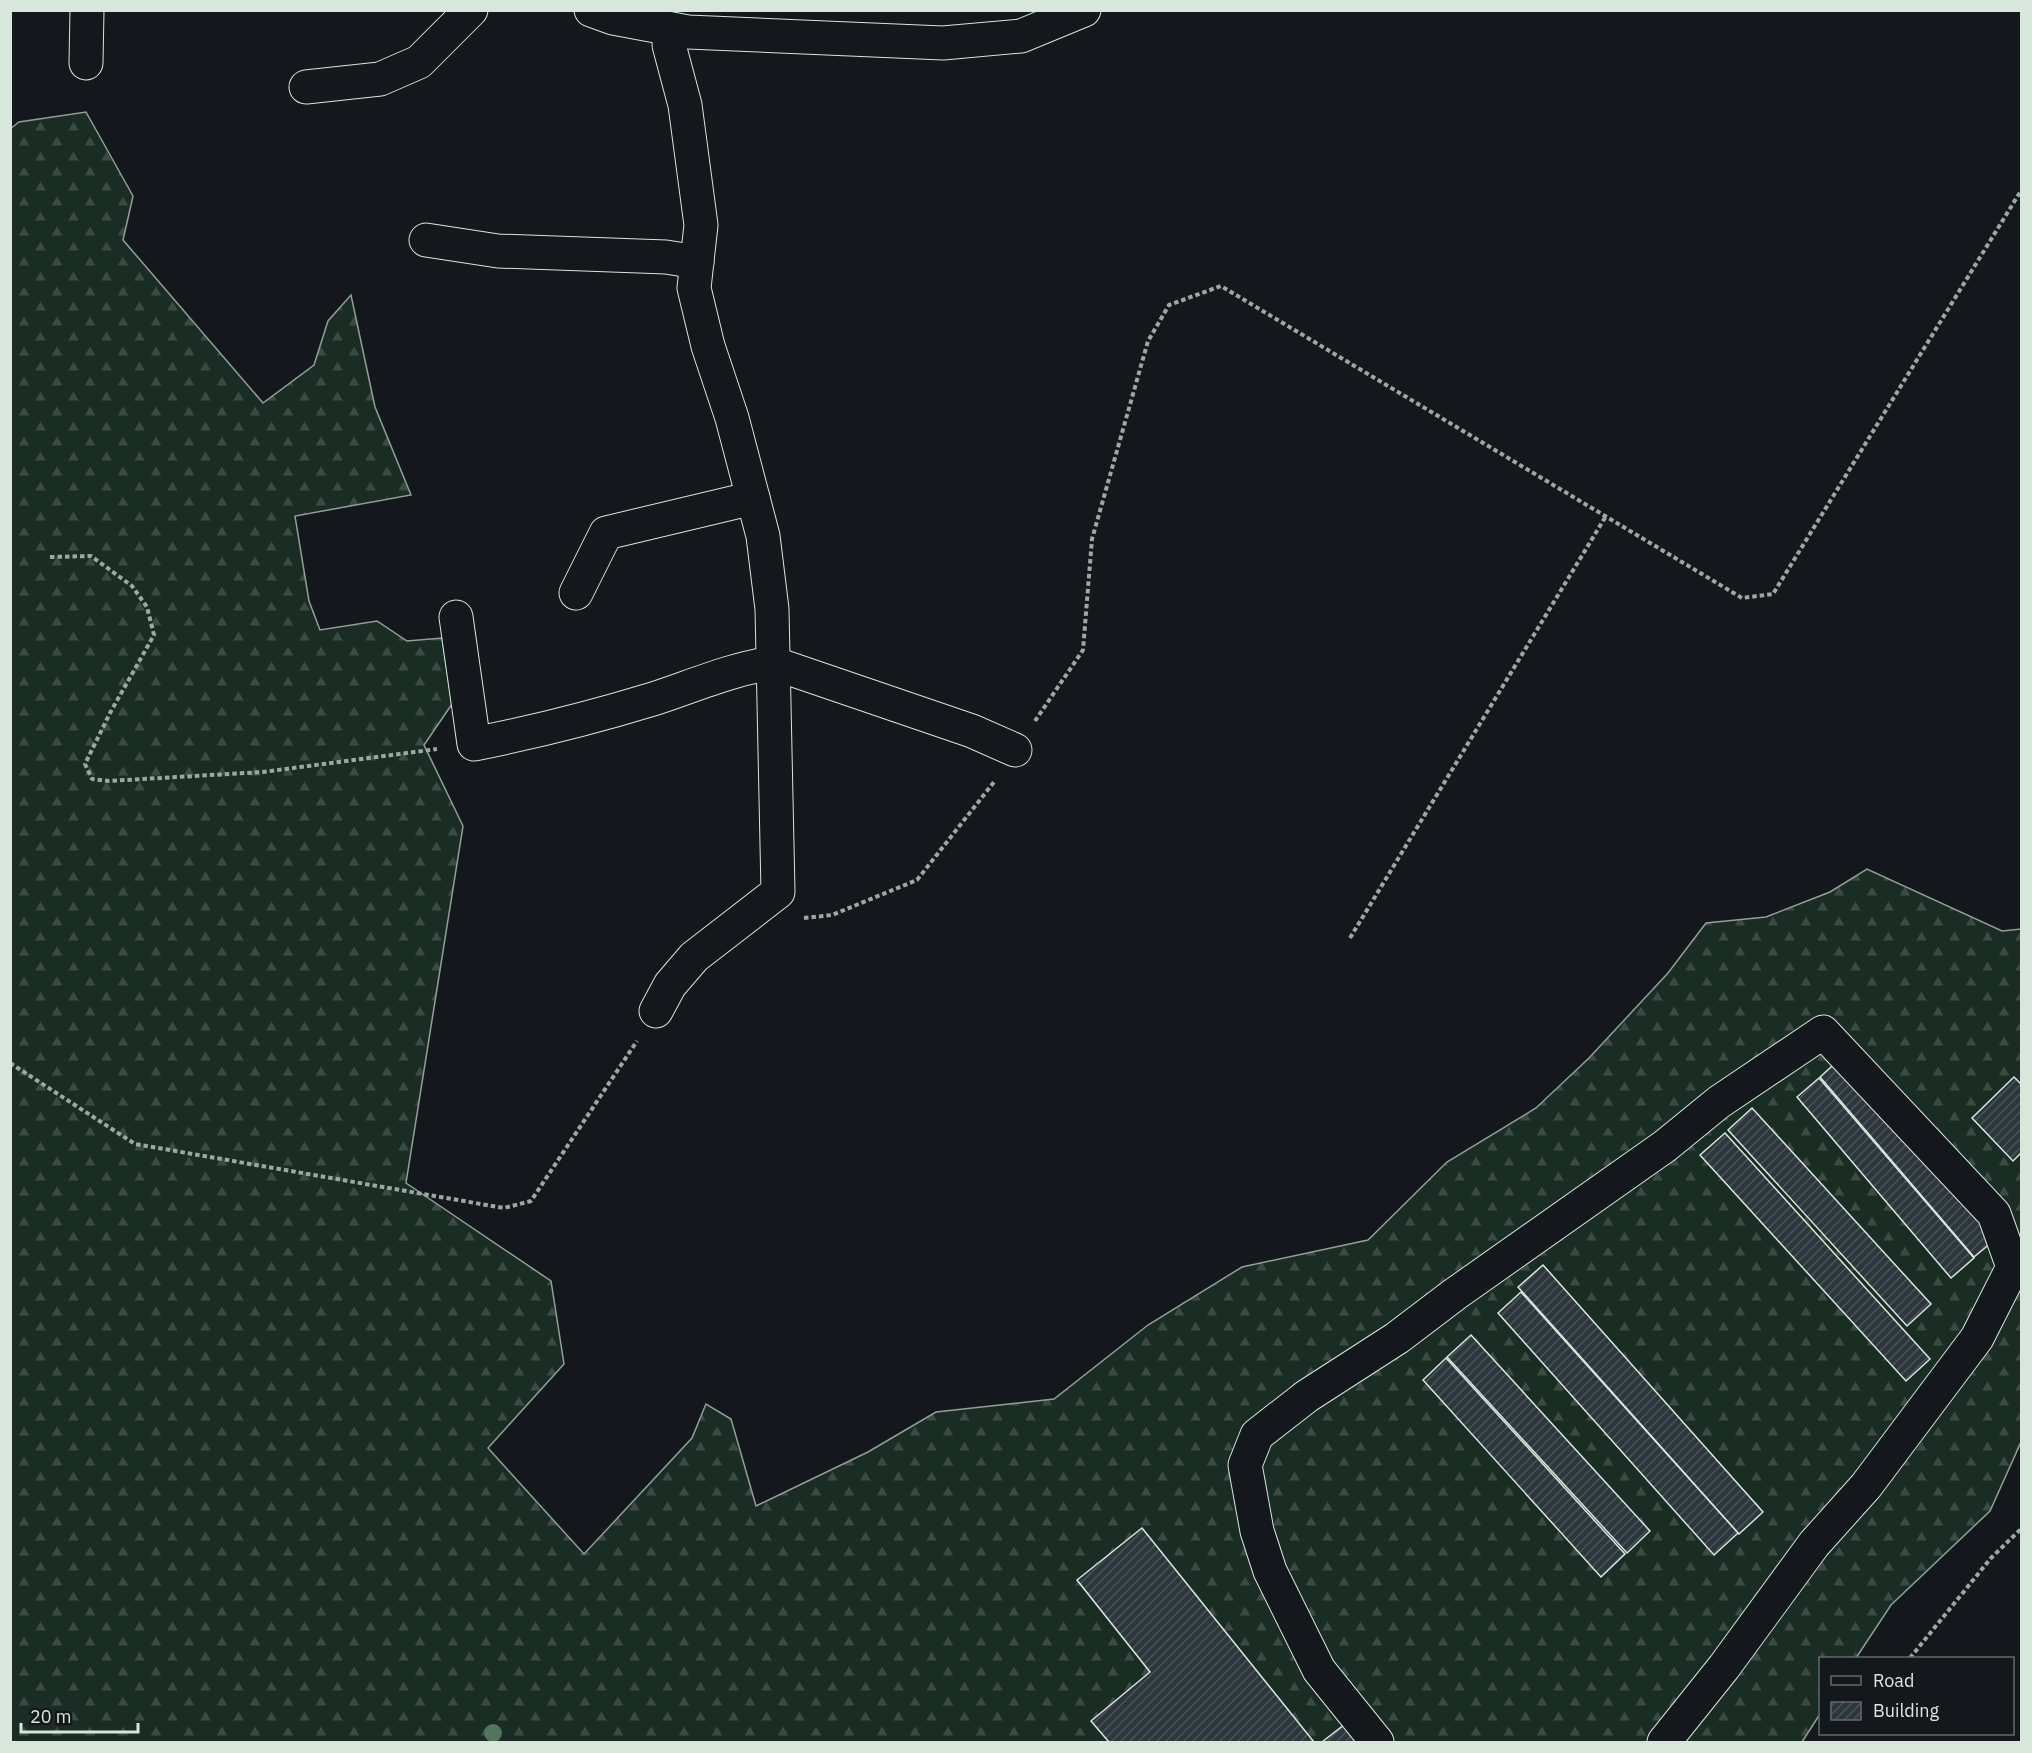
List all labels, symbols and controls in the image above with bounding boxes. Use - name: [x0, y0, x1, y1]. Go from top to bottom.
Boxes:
- legend: [1819, 1657, 2014, 1735]
- text: Road: [1873, 1669, 1914, 1692]
- scale bar: [21, 1696, 138, 1734]
- text: Building: [1873, 1699, 1940, 1722]
- text: 20 m: [30, 1705, 72, 1728]

